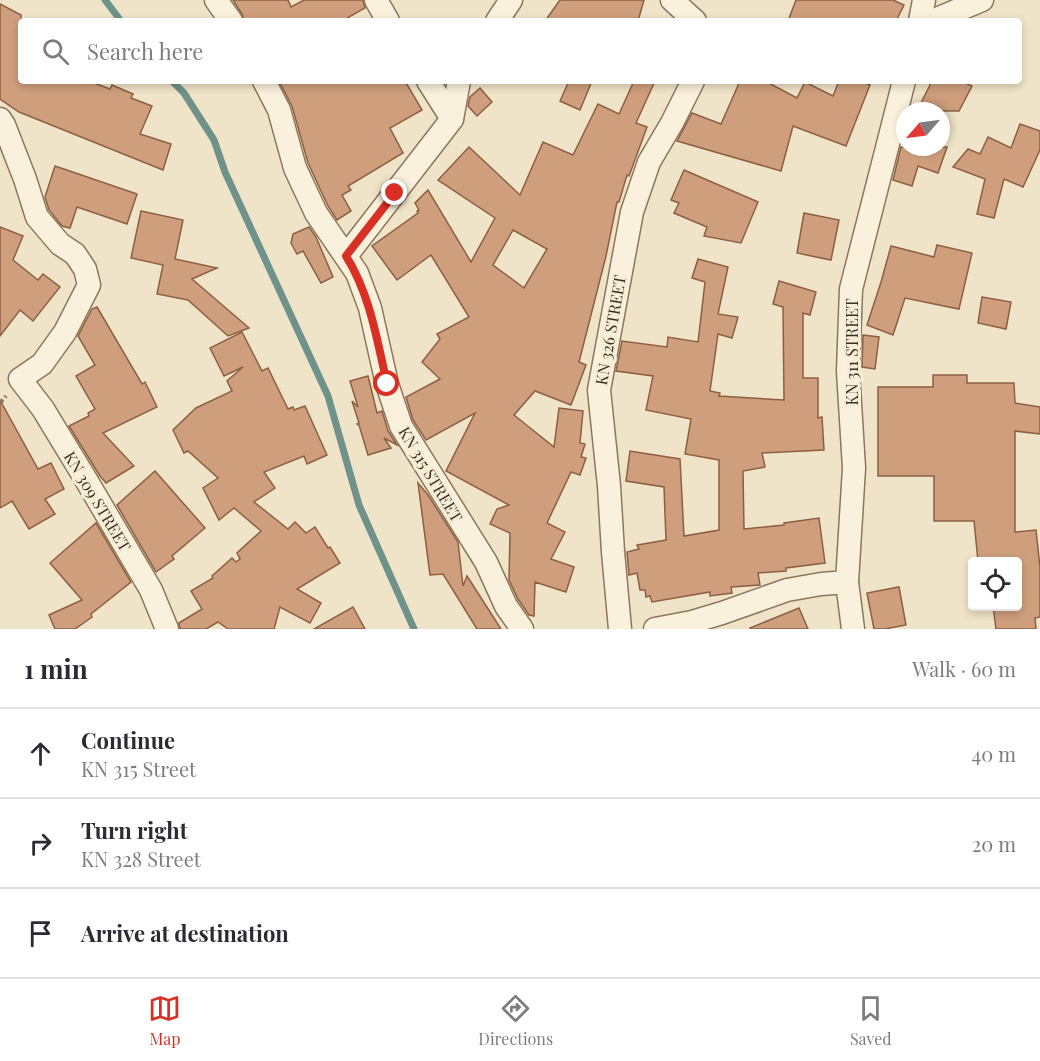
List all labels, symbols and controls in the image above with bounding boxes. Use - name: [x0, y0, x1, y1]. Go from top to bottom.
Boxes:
- search box: [18, 18, 1022, 84]
- icon: search: [39, 35, 72, 68]
- text: Search here: [87, 36, 203, 66]
- north arrow: [896, 102, 950, 156]
- route end: [381, 179, 407, 205]
- street label: KN 326 STREET: [590, 273, 630, 387]
- street label: KN 311 STREET: [841, 298, 862, 406]
- route start: [373, 370, 399, 396]
- street label: KN 315 STREET: [394, 423, 468, 526]
- street label: KN 309 STREET: [60, 447, 136, 555]
- map controls: [968, 557, 1022, 611]
- button: locate: [968, 557, 1022, 611]
- text: 1 min: [24, 651, 88, 686]
- text: Walk · 60 m: [912, 655, 1016, 682]
- text: Continue: [81, 725, 175, 755]
- icon: ahead: [24, 737, 57, 770]
- text: 40 m: [971, 740, 1016, 767]
- text: KN 315 Street: [81, 755, 196, 782]
- text: Turn right: [81, 815, 187, 845]
- icon: right: [24, 827, 57, 860]
- text: 20 m: [972, 830, 1016, 857]
- text: KN 328 Street: [81, 845, 201, 872]
- icon: arrive: [24, 917, 57, 950]
- text: Arrive at destination: [81, 918, 289, 948]
- tab: Map: [148, 992, 181, 1049]
- tab: Directions: [478, 992, 553, 1049]
- tab: Saved: [850, 992, 892, 1049]

